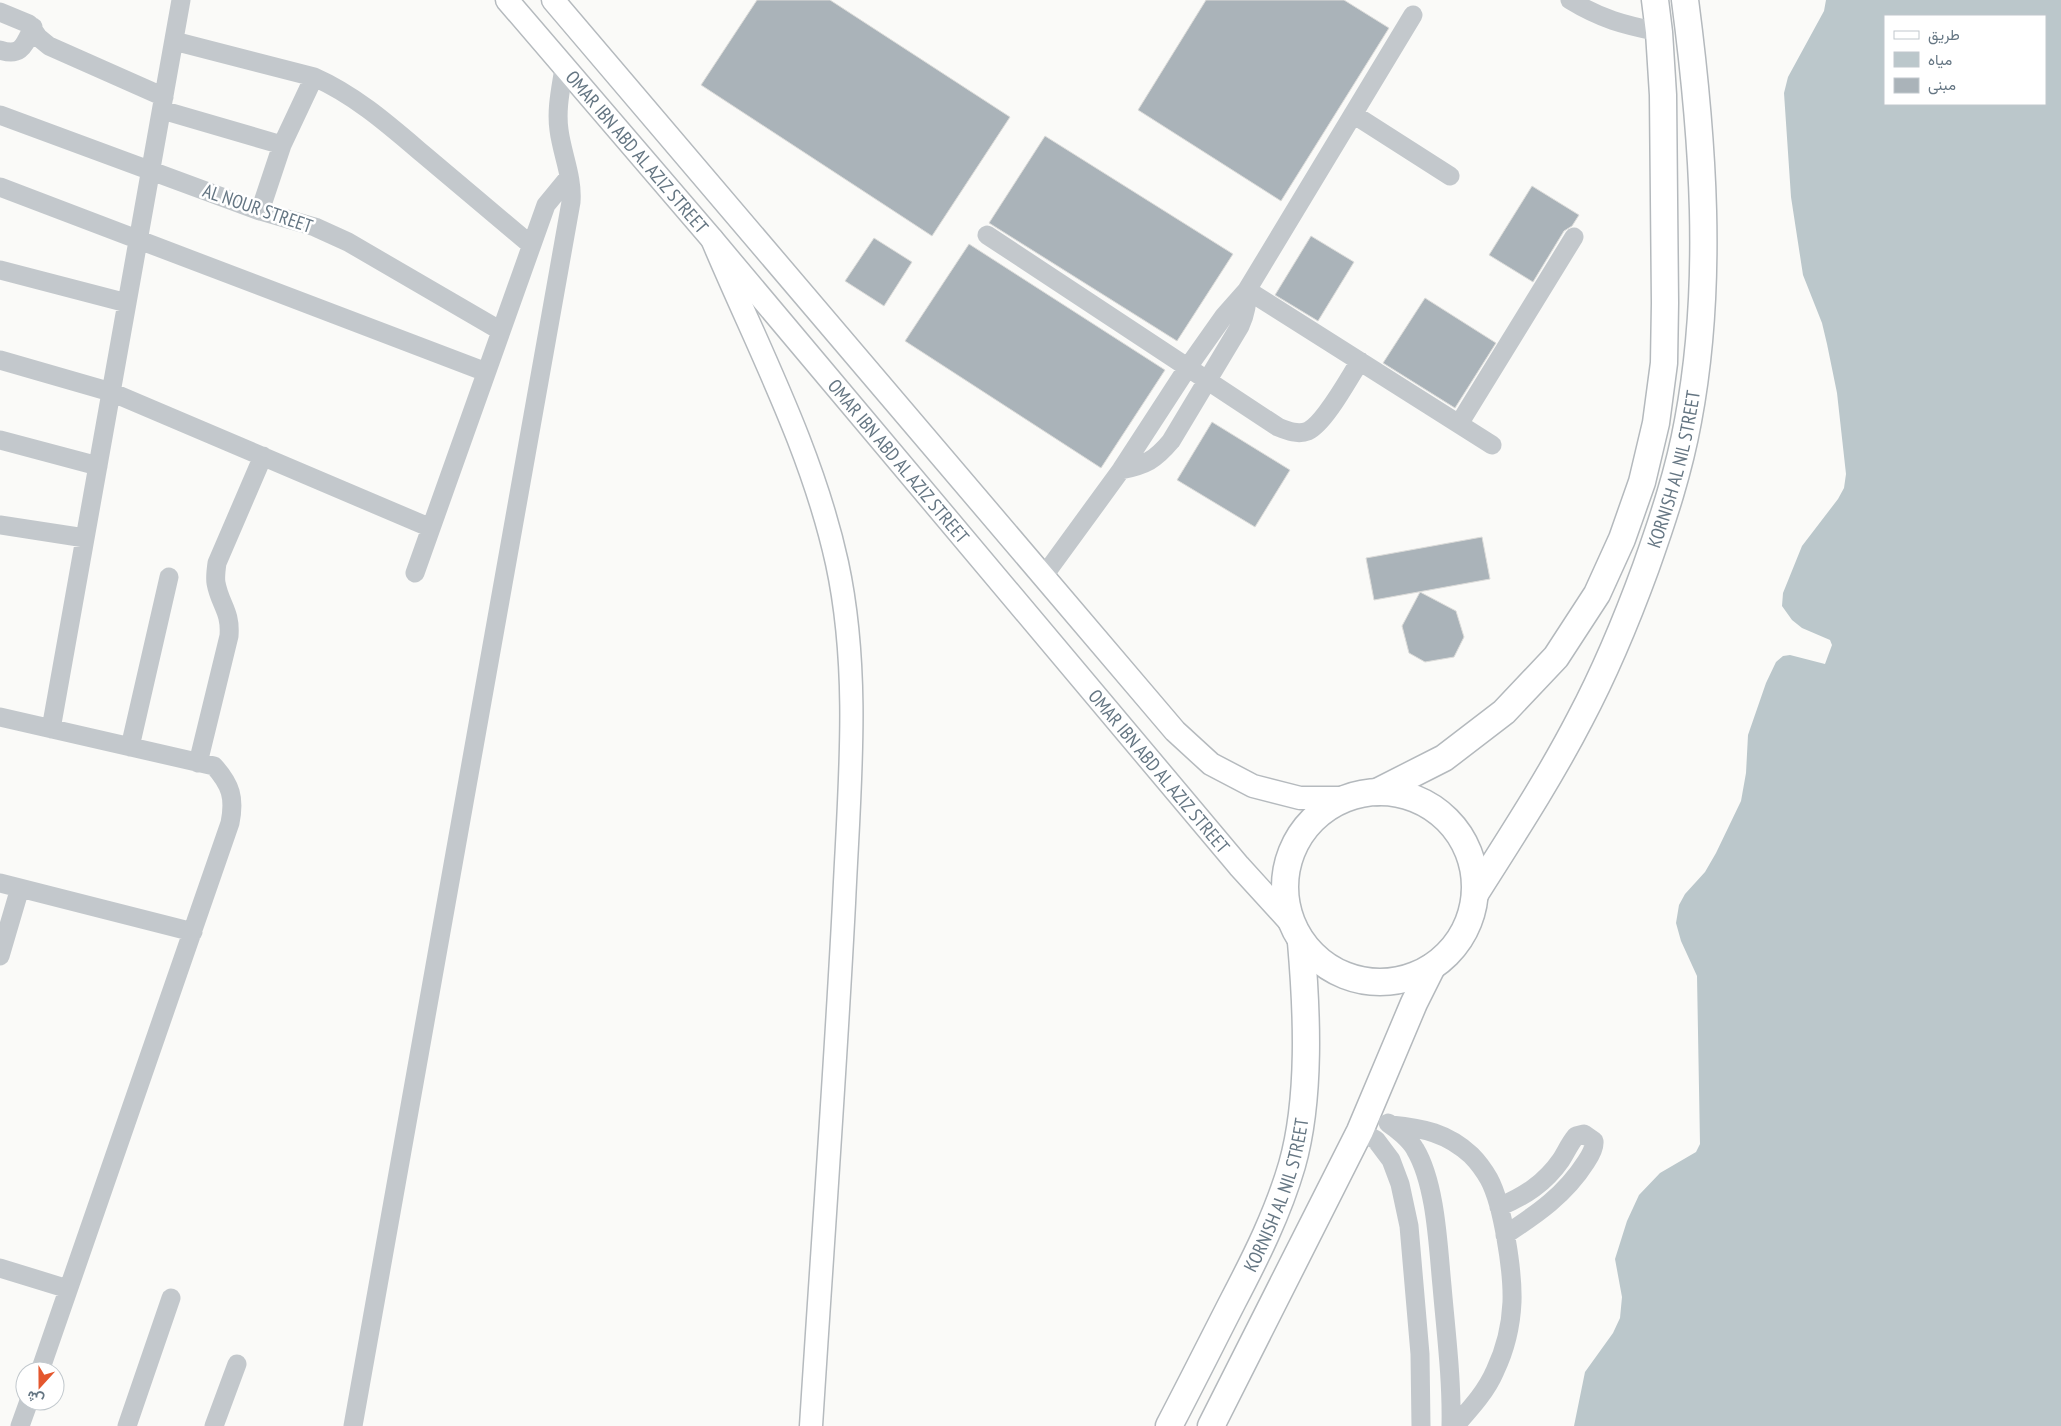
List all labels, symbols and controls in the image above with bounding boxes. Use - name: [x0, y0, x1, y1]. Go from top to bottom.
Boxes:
- legend: [1884, 15, 2046, 105]
- text: طريق: [1928, 25, 1960, 45]
- text: مياه: [1928, 50, 1952, 69]
- street label: OMAR IBN ABD AL AZIZ STREET: [561, 65, 714, 239]
- text: مبنى: [1928, 75, 1956, 95]
- street label: AL NOUR STREET: [200, 178, 317, 238]
- street label: OMAR IBN ABD AL AZIZ STREET: [823, 374, 975, 548]
- street label: KORNISH AL NIL STREET: [1642, 388, 1705, 551]
- street label: OMAR IBN ABD AL AZIZ STREET: [1083, 684, 1235, 858]
- street label: KORNISH AL NIL STREET: [1238, 1116, 1313, 1276]
- north arrow: [15, 1361, 65, 1411]
- text: ش: [24, 1387, 46, 1410]

